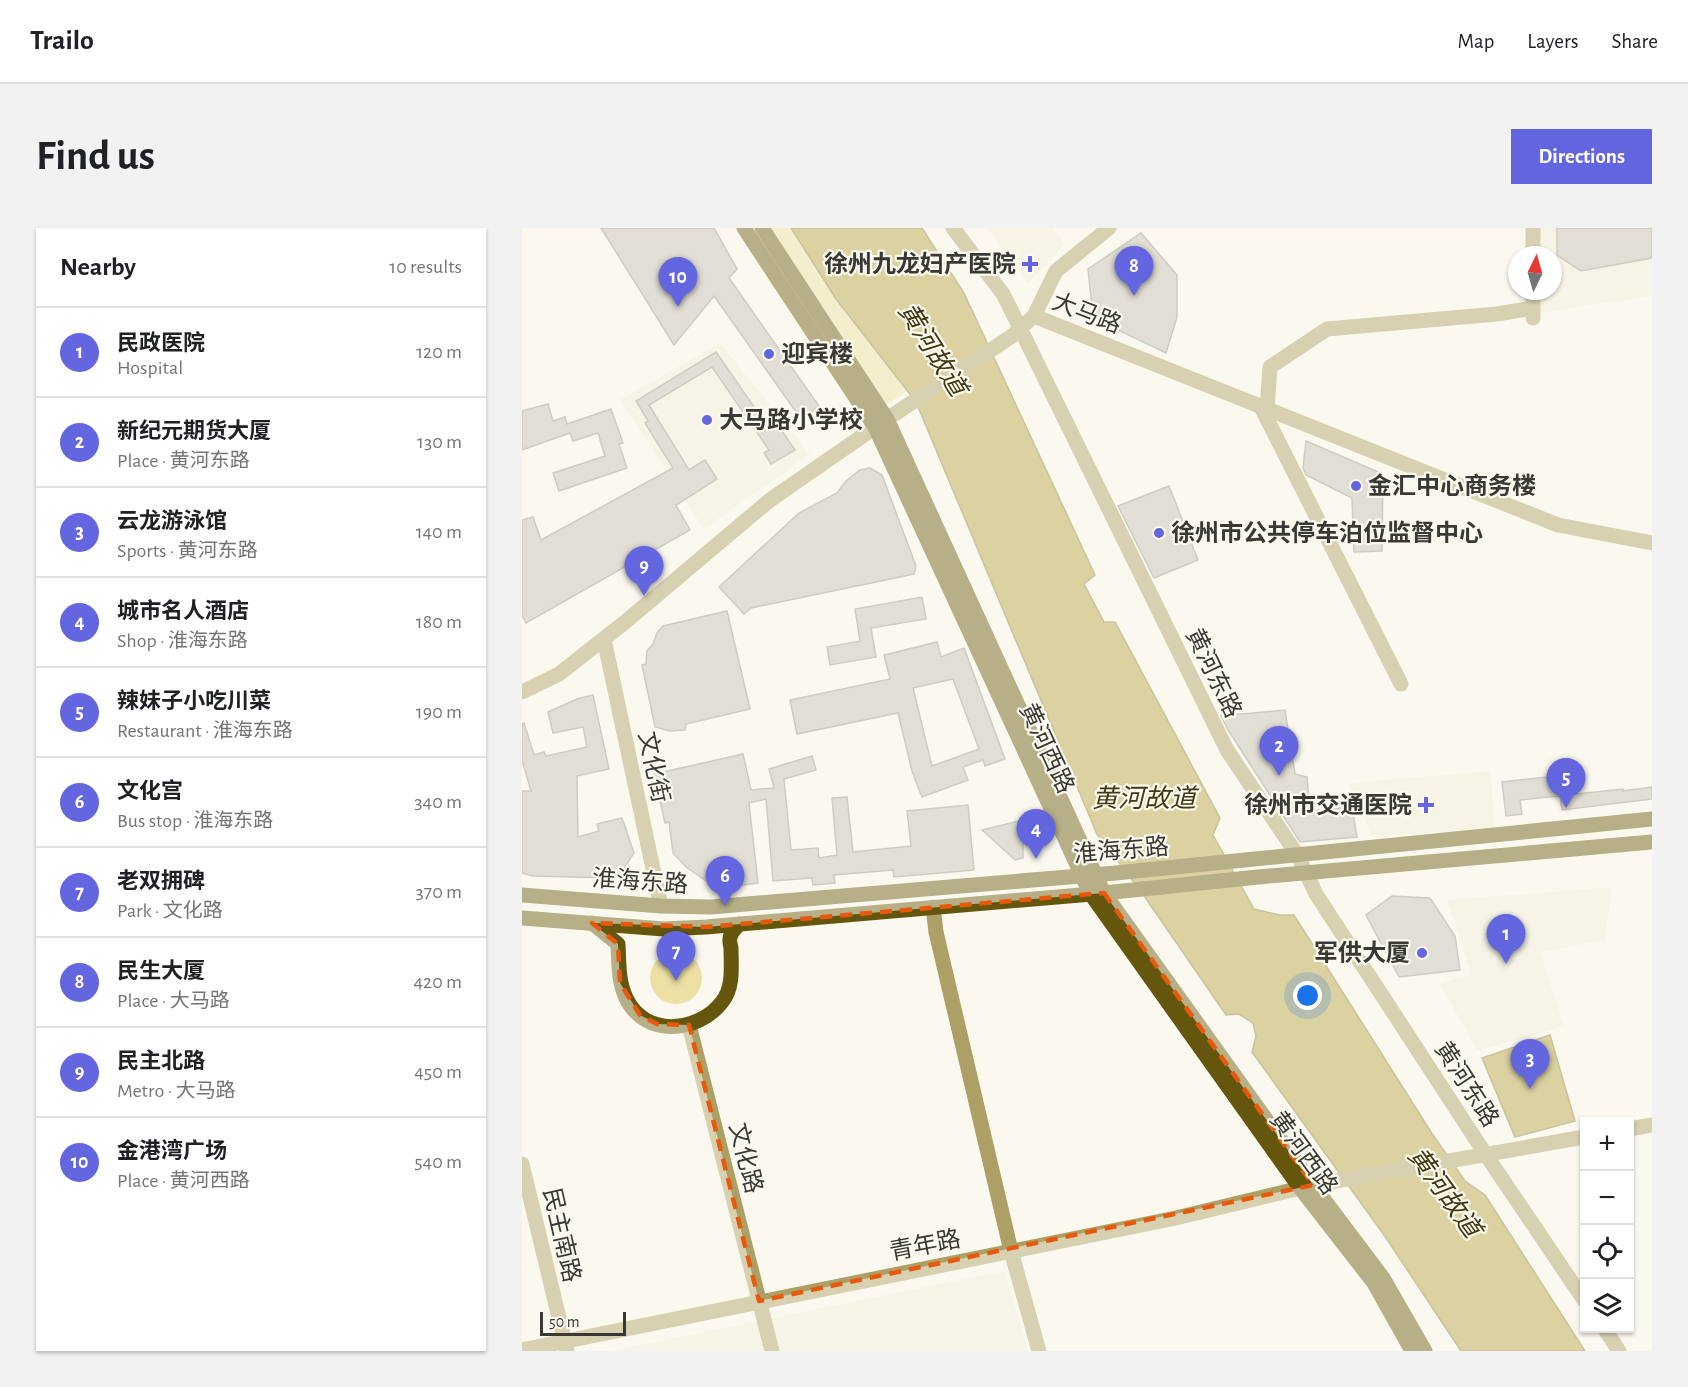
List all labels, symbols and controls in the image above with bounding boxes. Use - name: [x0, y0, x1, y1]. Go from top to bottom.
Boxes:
- text: Trailo: [30, 27, 94, 55]
- text: Map: [1458, 31, 1494, 52]
- text: Layers: [1527, 31, 1578, 52]
- text: Share: [1611, 31, 1658, 52]
- button: Directions: [1511, 129, 1652, 184]
- text: Find us: [36, 135, 155, 177]
- north arrow: [1508, 246, 1562, 300]
- pin: 8: [1114, 247, 1154, 296]
- place label: 徐州九龙妇产医院: [824, 251, 1016, 277]
- text: Nearby: [60, 254, 136, 280]
- marker: 徐州九龙妇产医院: [1021, 255, 1039, 273]
- text: 10 results: [389, 257, 462, 277]
- pin: 10: [658, 257, 698, 307]
- street label: 大马路: [1049, 288, 1125, 338]
- water label: 黄河故道: [894, 298, 974, 404]
- text: 民政医院: [117, 332, 205, 354]
- place label: 迎宾楼: [781, 341, 853, 367]
- text: 1: [76, 342, 83, 362]
- text: 120 m: [416, 342, 462, 362]
- marker: 迎宾楼: [762, 347, 776, 361]
- text: Hospital: [117, 358, 183, 378]
- place label: 大马路小学校: [719, 407, 863, 433]
- marker: 大马路小学校: [700, 413, 714, 427]
- text: 新纪元期货大厦: [117, 420, 271, 442]
- text: 2: [75, 432, 84, 452]
- text: 130 m: [417, 432, 462, 452]
- text: Place · 黄河东路: [117, 451, 250, 471]
- place label: 金汇中心商务楼: [1368, 473, 1536, 499]
- marker: 金汇中心商务楼: [1349, 479, 1363, 493]
- text: 云龙游泳馆: [117, 510, 227, 532]
- place label: 徐州市公共停车泊位监督中心: [1171, 520, 1483, 546]
- text: 3: [75, 522, 84, 542]
- text: 140 m: [416, 522, 462, 542]
- marker: 徐州市公共停车泊位监督中心: [1152, 526, 1166, 540]
- text: Sports · 黄河东路: [117, 541, 258, 561]
- pin: 9: [624, 546, 664, 596]
- text: 城市名人酒店: [117, 600, 249, 622]
- text: 4: [74, 612, 85, 632]
- text: 180 m: [416, 612, 462, 632]
- street label: 黄河东路: [1181, 624, 1247, 722]
- text: Shop · 淮海东路: [117, 631, 248, 651]
- text: 辣妹子小吃川菜: [117, 690, 271, 712]
- street label: 黄河西路: [1015, 699, 1079, 797]
- text: 5: [75, 702, 84, 722]
- text: 190 m: [416, 702, 462, 722]
- text: Restaurant · 淮海东路: [117, 721, 293, 741]
- pin: 2: [1260, 726, 1299, 776]
- street label: 文化街: [634, 729, 674, 805]
- pin: 5: [1546, 758, 1586, 808]
- text: 文化宫: [117, 780, 183, 802]
- water label: 黄河故道: [1092, 785, 1200, 812]
- text: 6: [75, 792, 84, 812]
- text: 340 m: [414, 792, 462, 812]
- place label: 徐州市交通医院: [1244, 792, 1412, 818]
- marker: 徐州市交通医院: [1417, 796, 1435, 814]
- pin: 4: [1016, 810, 1056, 859]
- text: Bus stop · 淮海东路: [117, 811, 273, 831]
- street label: 淮海东路: [1072, 833, 1170, 867]
- pin: 6: [706, 856, 744, 906]
- street label: 淮海东路: [591, 865, 689, 897]
- text: 老双拥碑: [117, 870, 205, 892]
- text: 7: [75, 882, 84, 902]
- text: 370 m: [416, 882, 462, 902]
- text: Park · 文化路: [117, 901, 223, 921]
- pin: 1: [1486, 914, 1526, 964]
- pin: 7: [656, 932, 696, 981]
- place label: 军供大厦: [1314, 940, 1410, 966]
- marker: 军供大厦: [1415, 946, 1429, 960]
- text: 民生大厦: [117, 960, 205, 982]
- text: 8: [75, 972, 84, 992]
- text: 420 m: [413, 972, 462, 992]
- your location: [1293, 981, 1322, 1010]
- text: Place · 大马路: [117, 991, 230, 1011]
- street label: 黄河东路: [1430, 1037, 1504, 1131]
- pin: 3: [1510, 1040, 1550, 1089]
- text: 民主北路: [117, 1050, 205, 1072]
- text: 9: [75, 1062, 84, 1082]
- text: 450 m: [414, 1062, 462, 1082]
- text: Metro · 大马路: [117, 1081, 235, 1101]
- street label: 黄河西路: [1265, 1107, 1343, 1199]
- map controls: [1580, 1117, 1634, 1333]
- button: +: [1580, 1117, 1634, 1171]
- street label: 文化路: [725, 1120, 767, 1196]
- text: 金港湾广场: [117, 1140, 227, 1162]
- water label: 黄河故道: [1403, 1142, 1488, 1246]
- text: 10: [71, 1152, 88, 1172]
- text: 540 m: [414, 1152, 462, 1172]
- text: Place · 黄河西路: [117, 1171, 250, 1191]
- button: −: [1580, 1171, 1634, 1225]
- street label: 民主南路: [539, 1185, 585, 1285]
- street label: 青年路: [887, 1225, 963, 1265]
- button: locate: [1580, 1225, 1634, 1279]
- button: layers: [1580, 1279, 1634, 1333]
- scale bar: [540, 1309, 626, 1336]
- text: 50 m: [549, 1314, 580, 1330]

